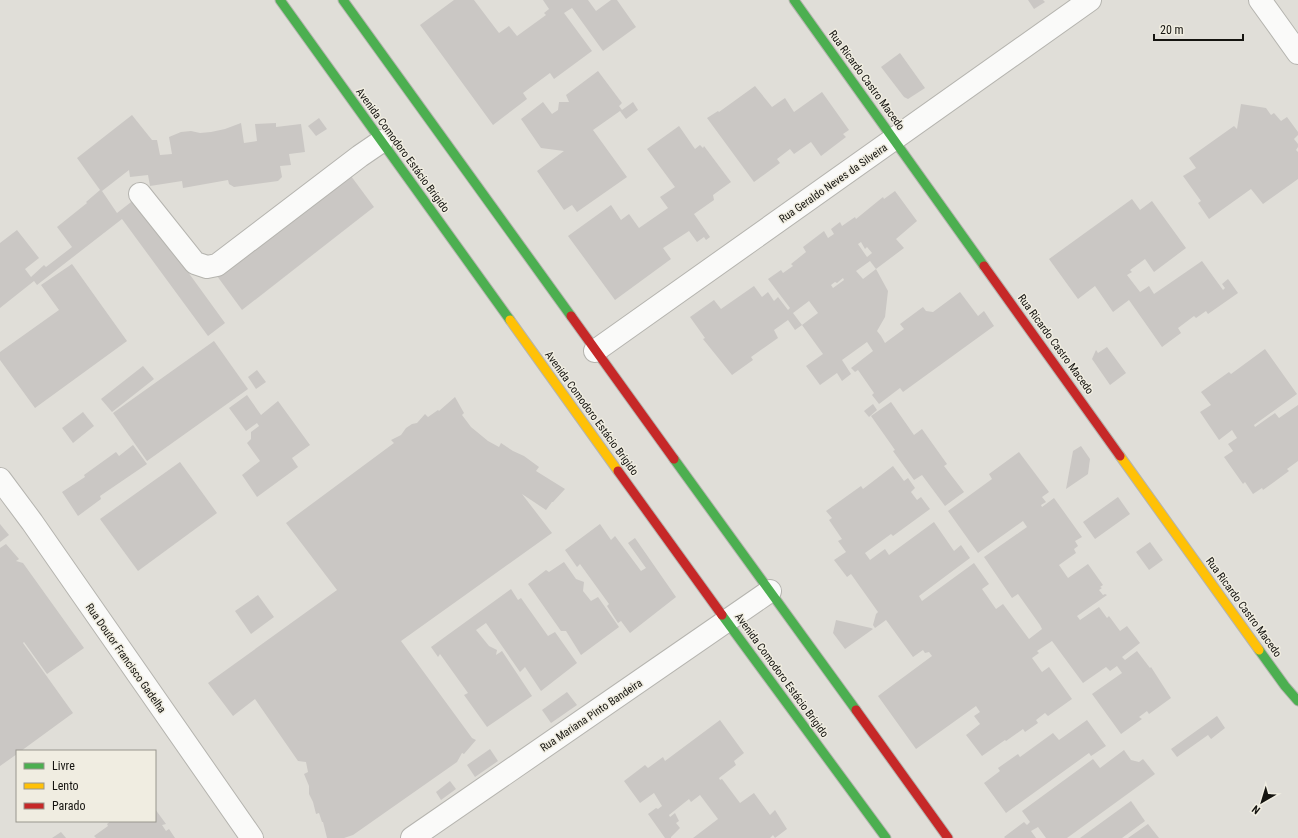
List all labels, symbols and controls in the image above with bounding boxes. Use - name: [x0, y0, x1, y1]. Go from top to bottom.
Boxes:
- scale bar: [1154, 16, 1243, 42]
- text: 20 m: [1160, 23, 1184, 37]
- street label: Rua Ricardo Castro Macedo: [826, 28, 907, 133]
- street label: Avenida Comodoro Estácio Brigido: [353, 86, 452, 215]
- street label: Rua Geraldo Neves da Silveira: [777, 141, 890, 226]
- street label: Rua Ricardo Castro Macedo: [1015, 292, 1096, 397]
- street label: Avenida Comodoro Estácio Brigido: [542, 349, 641, 478]
- street label: Rua Ricardo Castro Macedo: [1203, 555, 1284, 660]
- street label: Rua Doutor Francisco Gadelha: [83, 601, 168, 716]
- street label: Avenida Comodoro Estácio Brigido: [732, 611, 831, 740]
- street label: Rua Mariana Pinto Bandeira: [538, 676, 645, 754]
- legend: [16, 750, 156, 822]
- text: Livre: [52, 759, 75, 773]
- text: Lento: [52, 779, 79, 793]
- north arrow: [1242, 782, 1282, 822]
- text: Parado: [52, 799, 85, 813]
- text: N: [1249, 802, 1263, 817]

